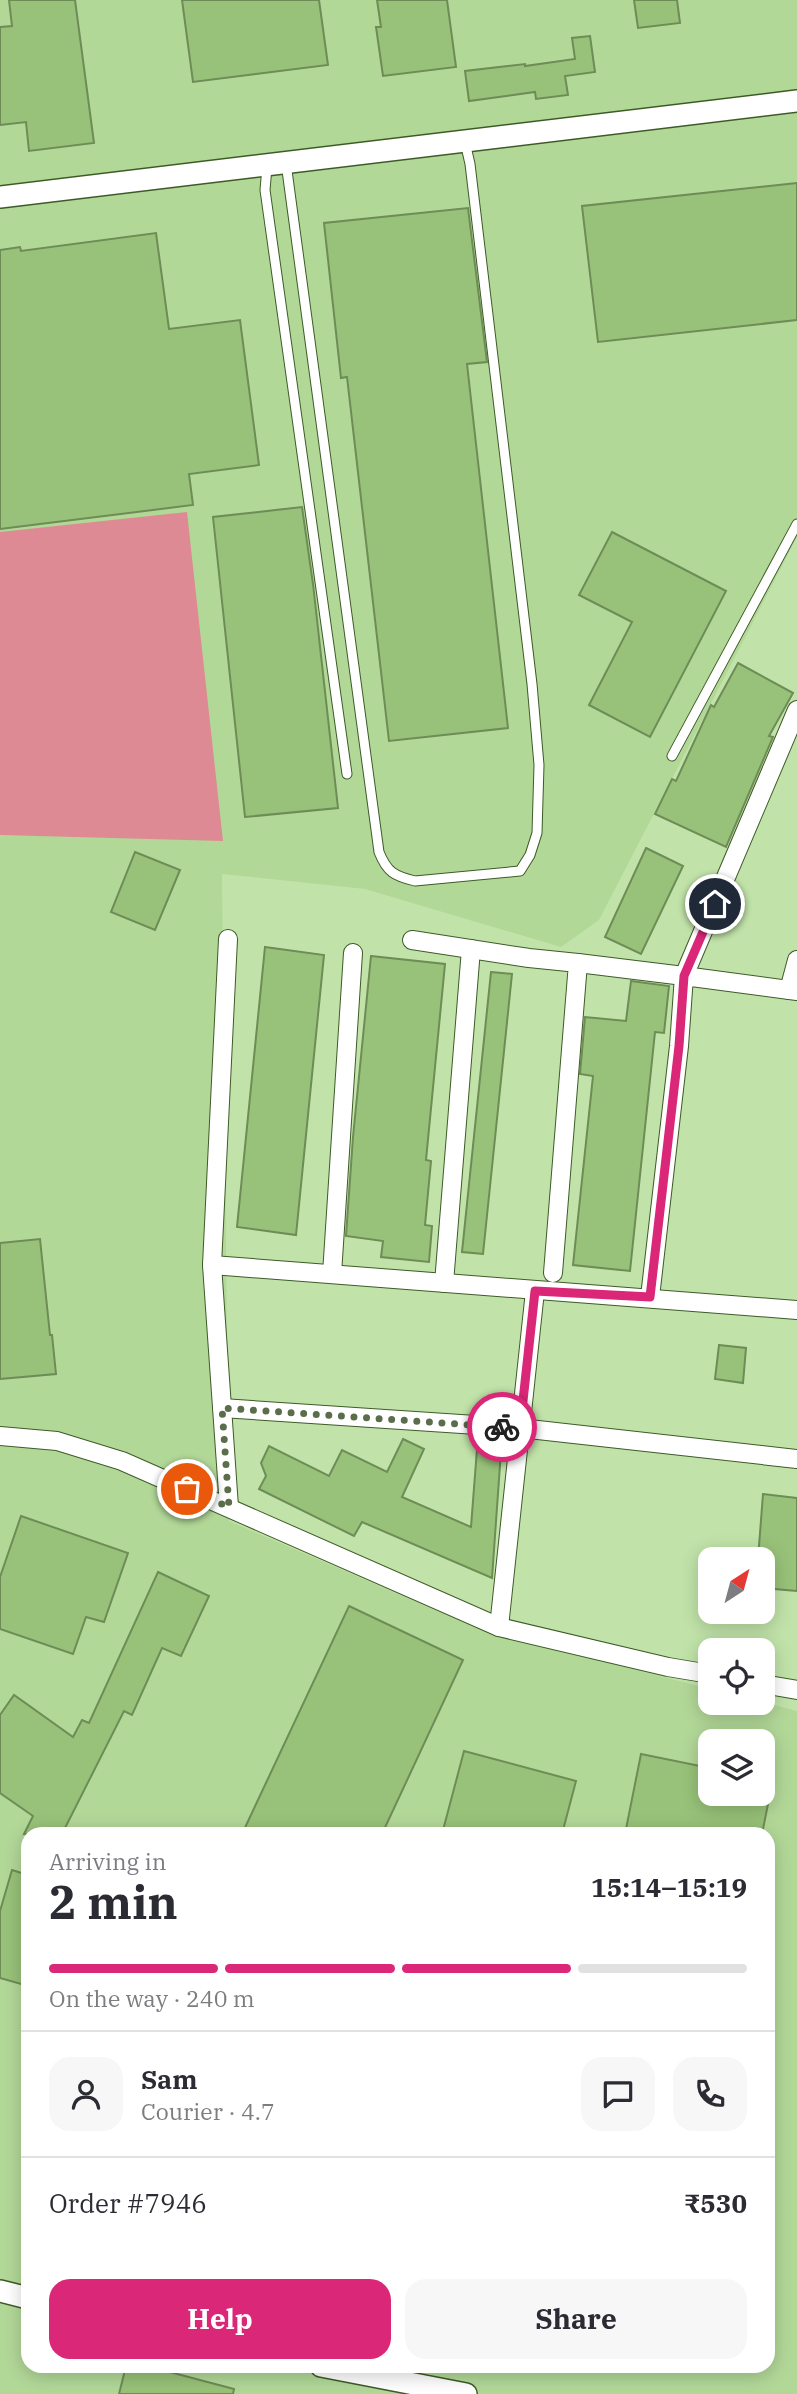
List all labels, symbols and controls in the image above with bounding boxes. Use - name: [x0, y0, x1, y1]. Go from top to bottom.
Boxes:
- pin: [685, 874, 745, 934]
- icon: home: [696, 885, 734, 923]
- courier: [467, 1392, 537, 1462]
- icon: bike: [483, 1408, 521, 1446]
- pin: [157, 1459, 217, 1519]
- icon: bag: [168, 1470, 206, 1508]
- north arrow: [698, 1547, 775, 1624]
- map controls: [698, 1547, 775, 1806]
- button: locate: [698, 1638, 775, 1715]
- button: layers: [698, 1729, 775, 1806]
- text: Arriving in: [49, 1846, 166, 1876]
- text: 15:14–15:19: [591, 1870, 747, 1904]
- text: 2 min: [49, 1872, 178, 1932]
- text: On the way · 240 m: [49, 1983, 255, 2013]
- button: person: [49, 2057, 123, 2131]
- button: chat: [581, 2057, 655, 2131]
- button: phone: [673, 2057, 747, 2131]
- text: Sam: [141, 2062, 197, 2096]
- text: Courier · 4.7: [141, 2096, 275, 2126]
- text: Order #7946: [49, 2186, 207, 2220]
- text: ₹530: [684, 2186, 747, 2220]
- button: Help: [49, 2279, 391, 2359]
- button: Share: [405, 2279, 747, 2359]

